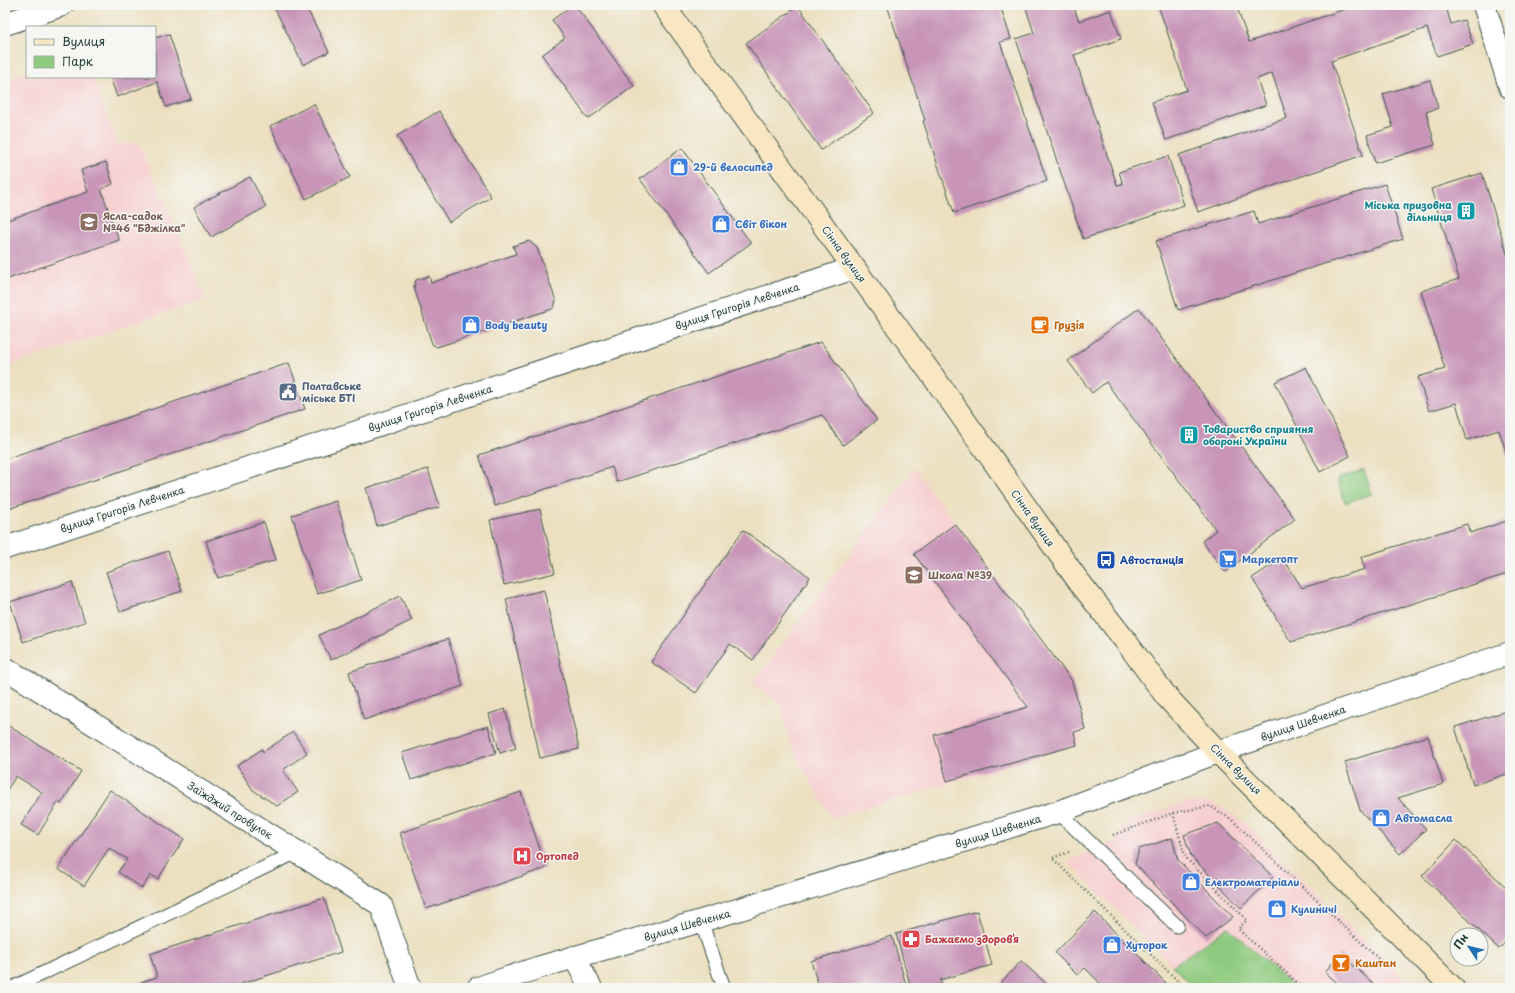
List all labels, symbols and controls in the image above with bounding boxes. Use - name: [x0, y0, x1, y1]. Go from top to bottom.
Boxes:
- legend: [26, 26, 156, 78]
- text: Вулиця: [62, 32, 105, 50]
- text: Парк: [62, 52, 94, 70]
- shop icon: 29-й велосипед: [668, 156, 690, 178]
- place label: 29-й велосипед: [693, 159, 773, 174]
- place label: Міська призовна дільниця: [1364, 197, 1452, 224]
- building icon: Міська призовна дільниця: [1455, 200, 1477, 222]
- place label: Ясла-садок №46 "Бджілка": [103, 208, 186, 235]
- school or university icon: Ясла-садок №46 "Бджілка": [78, 211, 100, 233]
- shop icon: Світ вікон: [710, 213, 732, 235]
- place label: Світ вікон: [735, 216, 787, 231]
- street label: Сінна вулиця: [819, 222, 870, 285]
- street label: вулиця Григорія Левченка: [673, 278, 801, 333]
- shop icon: Body beauty: [460, 314, 482, 336]
- cafe icon: Грузiя: [1029, 314, 1051, 336]
- place label: Body beauty: [485, 317, 547, 333]
- place label: Грузiя: [1054, 317, 1085, 333]
- place label: Полтавське міське БТІ: [302, 378, 362, 405]
- street label: вулиця Григорія Левченка: [366, 380, 494, 435]
- public building icon: Полтавське міське БТІ: [277, 381, 299, 403]
- place label: Товариство сприяння обороні України: [1203, 421, 1314, 448]
- building icon: Товариство сприяння обороні України: [1178, 424, 1200, 446]
- street label: вулиця Григорія Левченка: [58, 481, 186, 536]
- street label: Сінна вулиця: [1008, 486, 1059, 549]
- supermarket icon: Маркетопт: [1217, 548, 1239, 570]
- bus stop icon: Автостанція: [1095, 549, 1117, 571]
- place label: Маркетопт: [1242, 551, 1299, 566]
- place label: Автостанція: [1120, 552, 1184, 567]
- school or university icon: Школа №39: [903, 564, 925, 586]
- place label: Школа №39: [928, 567, 992, 582]
- street label: вулиця Шевченка: [1258, 701, 1348, 744]
- street label: Сінна вулиця: [1207, 740, 1265, 798]
- street label: Заїжджий провулок: [184, 777, 276, 843]
- shop icon: Автомасла: [1370, 807, 1392, 829]
- street label: вулиця Шевченка: [953, 810, 1043, 851]
- place label: Автомасла: [1395, 810, 1453, 825]
- hospital icon: Ортопед: [511, 845, 533, 867]
- place label: Ортопед: [536, 848, 579, 863]
- shop icon: Електроматеріали: [1180, 871, 1202, 893]
- place label: Електроматеріали: [1205, 874, 1300, 889]
- shop icon: Кулиничі: [1266, 898, 1288, 920]
- place label: Кулиничі: [1291, 901, 1337, 917]
- street label: вулиця Шевченка: [642, 905, 733, 944]
- north arrow: [1449, 927, 1489, 967]
- pharmacy icon: Бажаємо здоровʼя: [900, 928, 922, 950]
- text: Пн: [1449, 930, 1472, 952]
- place label: Бажаємо здоровʼя: [925, 931, 1019, 946]
- shop icon: Хуторок: [1101, 934, 1123, 956]
- place label: Хуторок: [1126, 937, 1168, 953]
- bar icon: Каштан: [1330, 952, 1352, 974]
- place label: Каштан: [1355, 955, 1397, 970]

